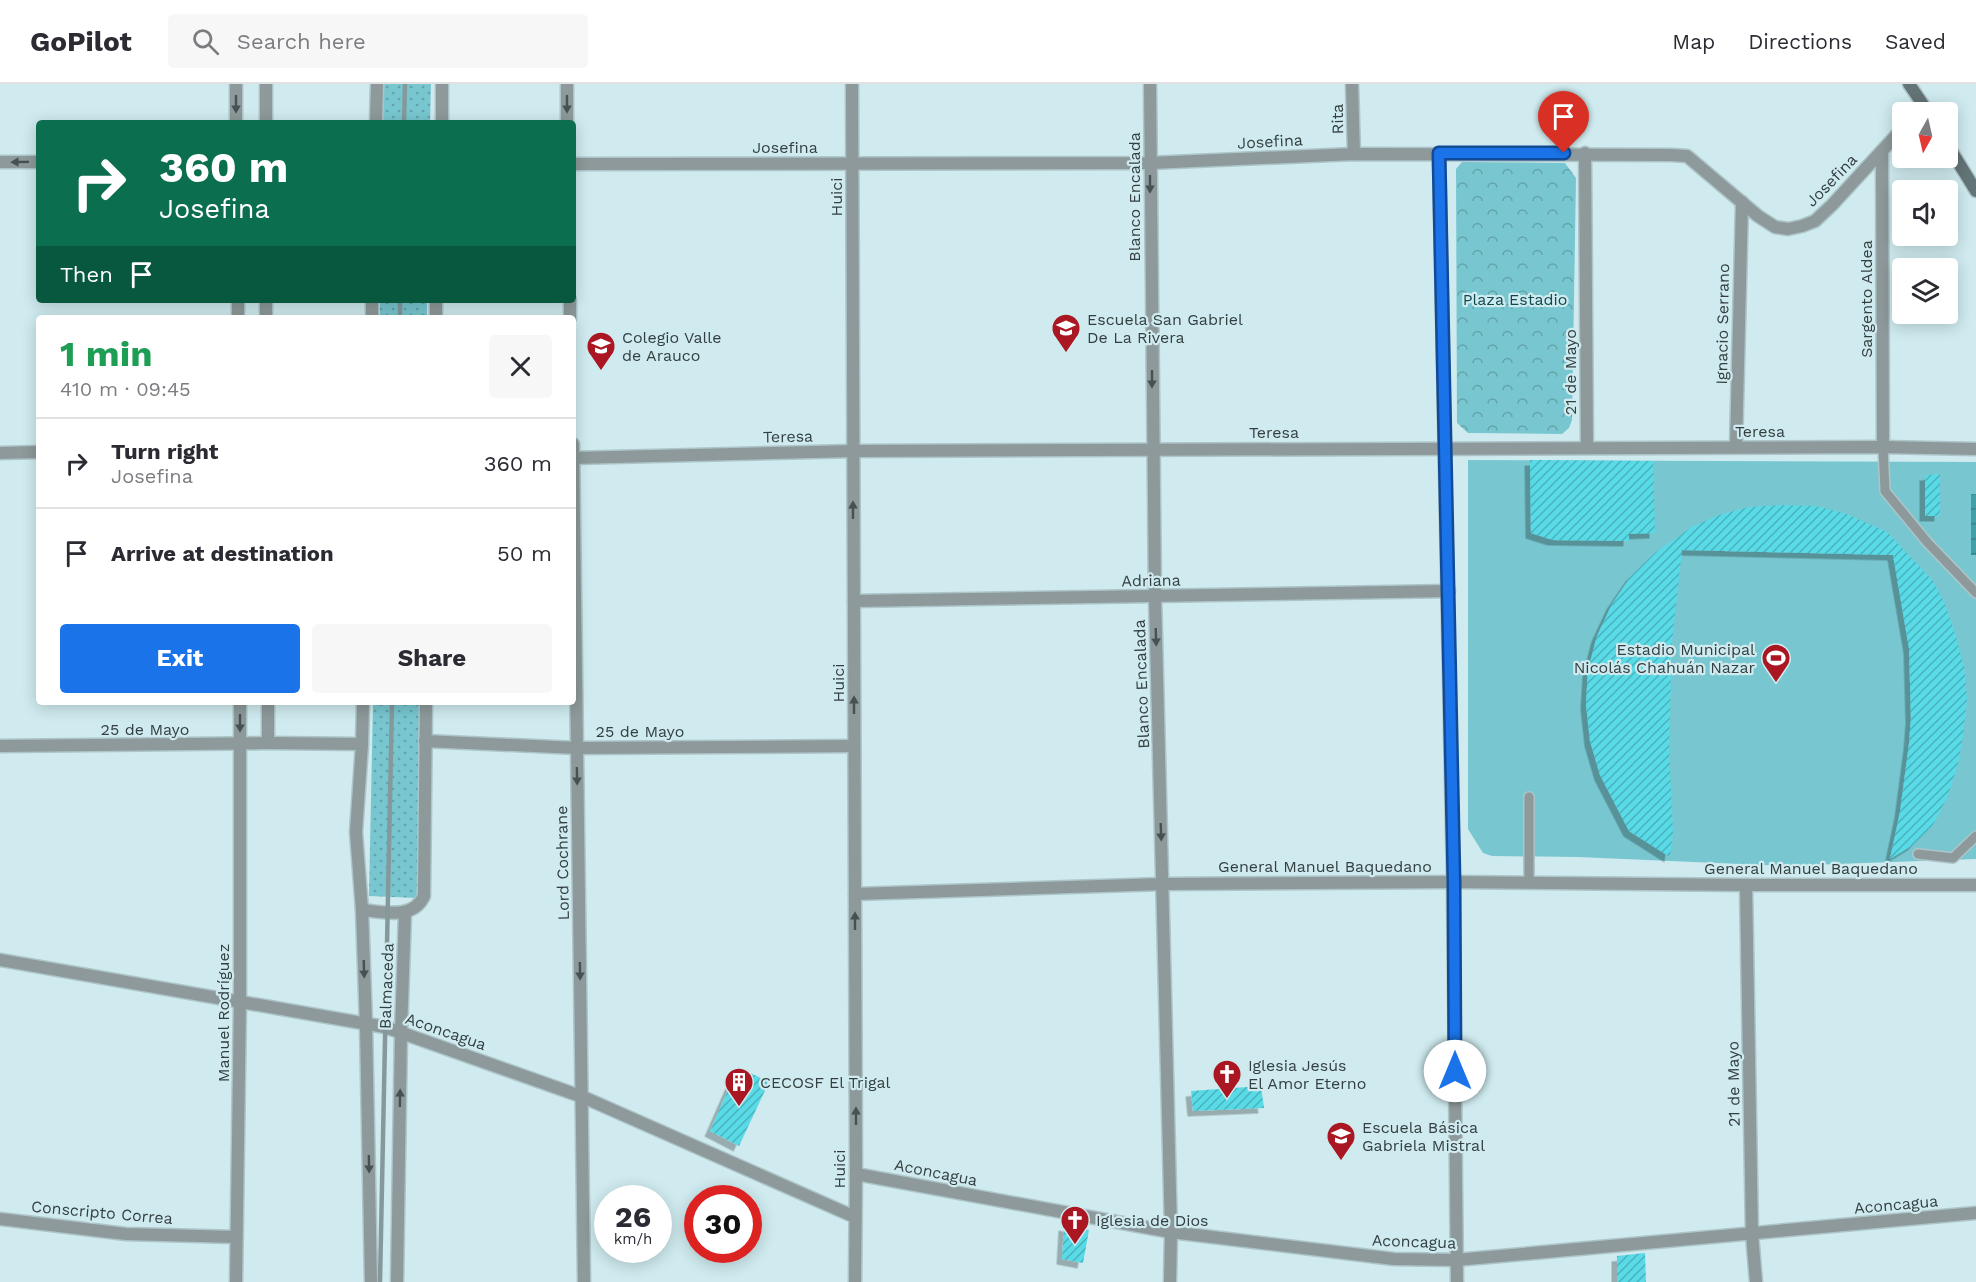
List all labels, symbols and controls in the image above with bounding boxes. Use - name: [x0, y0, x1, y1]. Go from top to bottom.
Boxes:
- search box: [168, 14, 588, 68]
- text: GoPilot: [30, 25, 132, 58]
- icon: search: [189, 25, 222, 58]
- text: Search here: [237, 29, 366, 54]
- text: Map: [1672, 29, 1715, 54]
- text: Directions: [1748, 29, 1852, 54]
- text: Saved: [1885, 29, 1946, 54]
- pin: [1538, 91, 1589, 153]
- one-way arrow: [231, 94, 241, 113]
- one-way arrow: [562, 94, 572, 113]
- icon: arrive: [1547, 100, 1580, 133]
- north arrow: [1892, 102, 1958, 168]
- map controls: [1892, 102, 1958, 324]
- street label: Rita: [1328, 104, 1347, 134]
- street label: Josefina: [1237, 130, 1303, 153]
- street label: Blanco Encalada: [1125, 132, 1144, 262]
- street label: Josefina: [752, 138, 818, 157]
- text: 360 m: [159, 143, 288, 192]
- icon: right: [60, 144, 138, 222]
- street label: Josefina: [1802, 150, 1861, 211]
- one-way arrow: [10, 157, 29, 167]
- one-way arrow: [1146, 175, 1155, 194]
- street label: Huici: [827, 178, 846, 216]
- button: sound: [1892, 180, 1958, 246]
- text: Josefina: [159, 193, 270, 225]
- street label: Sargento Aldea: [1857, 240, 1876, 358]
- icon: arrive: [125, 258, 158, 291]
- button: layers: [1892, 258, 1958, 324]
- text: Then: [60, 262, 113, 287]
- street label: Ignacio Serrano: [1712, 263, 1733, 385]
- park label: Plaza Estadio: [1463, 290, 1567, 309]
- place label: Escuela San Gabriel De La Rivera: [1087, 310, 1243, 347]
- school or university icon: Escuela San Gabriel De La Rivera: [1050, 312, 1082, 354]
- place label: Colegio Valle de Arauco: [622, 328, 721, 365]
- street label: 21 de Mayo: [1561, 329, 1580, 415]
- school or university icon: Colegio Valle de Arauco: [585, 330, 617, 372]
- text: 1 min: [60, 333, 152, 375]
- button: close: [489, 335, 552, 398]
- one-way arrow: [1147, 370, 1157, 389]
- text: 410 m · 09:45: [60, 377, 191, 401]
- street label: Teresa: [1735, 422, 1785, 441]
- street label: Teresa: [1249, 423, 1299, 442]
- street label: Teresa: [763, 427, 813, 446]
- text: Turn right: [111, 439, 218, 464]
- icon: right: [60, 447, 93, 480]
- text: 360 m: [484, 451, 552, 476]
- text: Josefina: [111, 464, 193, 488]
- one-way arrow: [849, 500, 858, 519]
- icon: arrive: [60, 537, 93, 570]
- text: Arrive at destination: [111, 541, 334, 566]
- text: 50 m: [497, 541, 552, 566]
- street label: Adriana: [1121, 570, 1181, 591]
- street label: Blanco Encalada: [1130, 619, 1153, 749]
- button: Exit: [60, 624, 300, 693]
- button: Share: [312, 624, 552, 693]
- one-way arrow: [1151, 628, 1161, 647]
- place label: Estadio Municipal Nicolás Chahuán Nazar: [1574, 640, 1755, 677]
- sports icon: Estadio Municipal Nicolás Chahuán Nazar: [1760, 642, 1792, 684]
- street label: Huici: [829, 664, 848, 702]
- one-way arrow: [849, 695, 859, 714]
- one-way arrow: [235, 714, 245, 733]
- street label: 25 de Mayo: [101, 720, 189, 739]
- street label: 25 de Mayo: [596, 722, 684, 741]
- one-way arrow: [572, 766, 582, 785]
- street label: Lord Cochrane: [552, 806, 573, 920]
- one-way arrow: [1157, 823, 1166, 842]
- street label: General Manuel Baquedano: [1218, 857, 1432, 876]
- street label: General Manuel Baquedano: [1704, 859, 1918, 878]
- one-way arrow: [850, 911, 860, 930]
- street label: Balmaceda: [376, 943, 397, 1029]
- street label: Manuel Rodríguez: [214, 944, 233, 1082]
- one-way arrow: [359, 959, 369, 978]
- one-way arrow: [576, 961, 585, 980]
- street label: Aconcagua: [403, 1009, 489, 1054]
- position arrow: [1423, 1039, 1487, 1103]
- street label: 21 de Mayo: [1723, 1041, 1744, 1127]
- place label: Iglesia Jesús El Amor Eterno: [1248, 1056, 1366, 1093]
- church icon: Iglesia Jesús El Amor Eterno: [1211, 1058, 1243, 1100]
- building icon: CECOSF El Trigal: [723, 1066, 755, 1108]
- place label: CECOSF El Trigal: [760, 1073, 890, 1092]
- one-way arrow: [395, 1088, 405, 1107]
- one-way arrow: [851, 1106, 861, 1125]
- place label: Escuela Básica Gabriela Mistral: [1362, 1118, 1485, 1155]
- school or university icon: Escuela Básica Gabriela Mistral: [1325, 1120, 1357, 1162]
- street label: Huici: [830, 1150, 849, 1188]
- one-way arrow: [365, 1154, 374, 1173]
- street label: Aconcagua: [893, 1155, 979, 1190]
- speed limit sign: 30: [684, 1185, 762, 1263]
- street label: Aconcagua: [1853, 1191, 1939, 1218]
- street label: Conscripto Correa: [30, 1197, 173, 1228]
- text: 26: [615, 1199, 651, 1234]
- church icon: Iglesia de Dios: [1059, 1204, 1091, 1246]
- place label: Iglesia de Dios: [1096, 1211, 1209, 1230]
- text: km/h: [614, 1230, 652, 1248]
- street label: Aconcagua: [1372, 1231, 1456, 1252]

